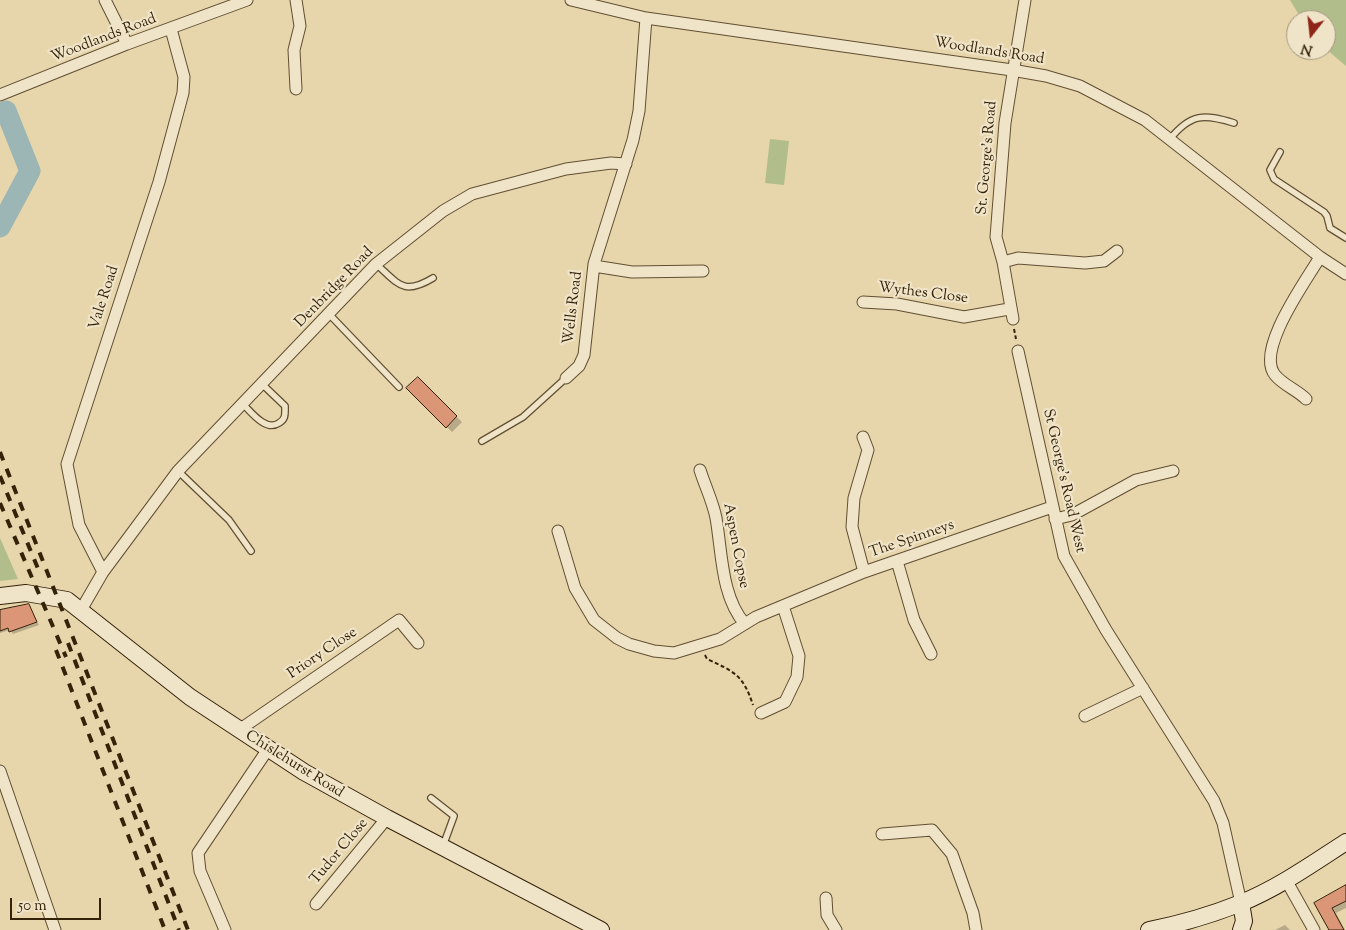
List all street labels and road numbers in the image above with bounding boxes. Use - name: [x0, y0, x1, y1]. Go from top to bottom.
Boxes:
- street label: Woodlands Road: [49, 11, 159, 67]
- street label: Woodlands Road: [933, 34, 1045, 70]
- street label: St. George's Road: [974, 100, 1002, 216]
- street label: Denbridge Road: [292, 244, 378, 332]
- street label: Vale Road: [86, 264, 124, 332]
- street label: Wells Road: [561, 271, 587, 345]
- street label: Wythes Close: [877, 280, 969, 308]
- street label: St George's Road West: [1038, 407, 1088, 555]
- street label: Aspen Copse: [718, 502, 752, 590]
- street label: The Spinneys: [867, 517, 957, 563]
- street label: Priory Close: [285, 624, 361, 684]
- street label: Chislehurst Road: [241, 727, 347, 803]
- street label: Tudor Close: [307, 815, 373, 889]

